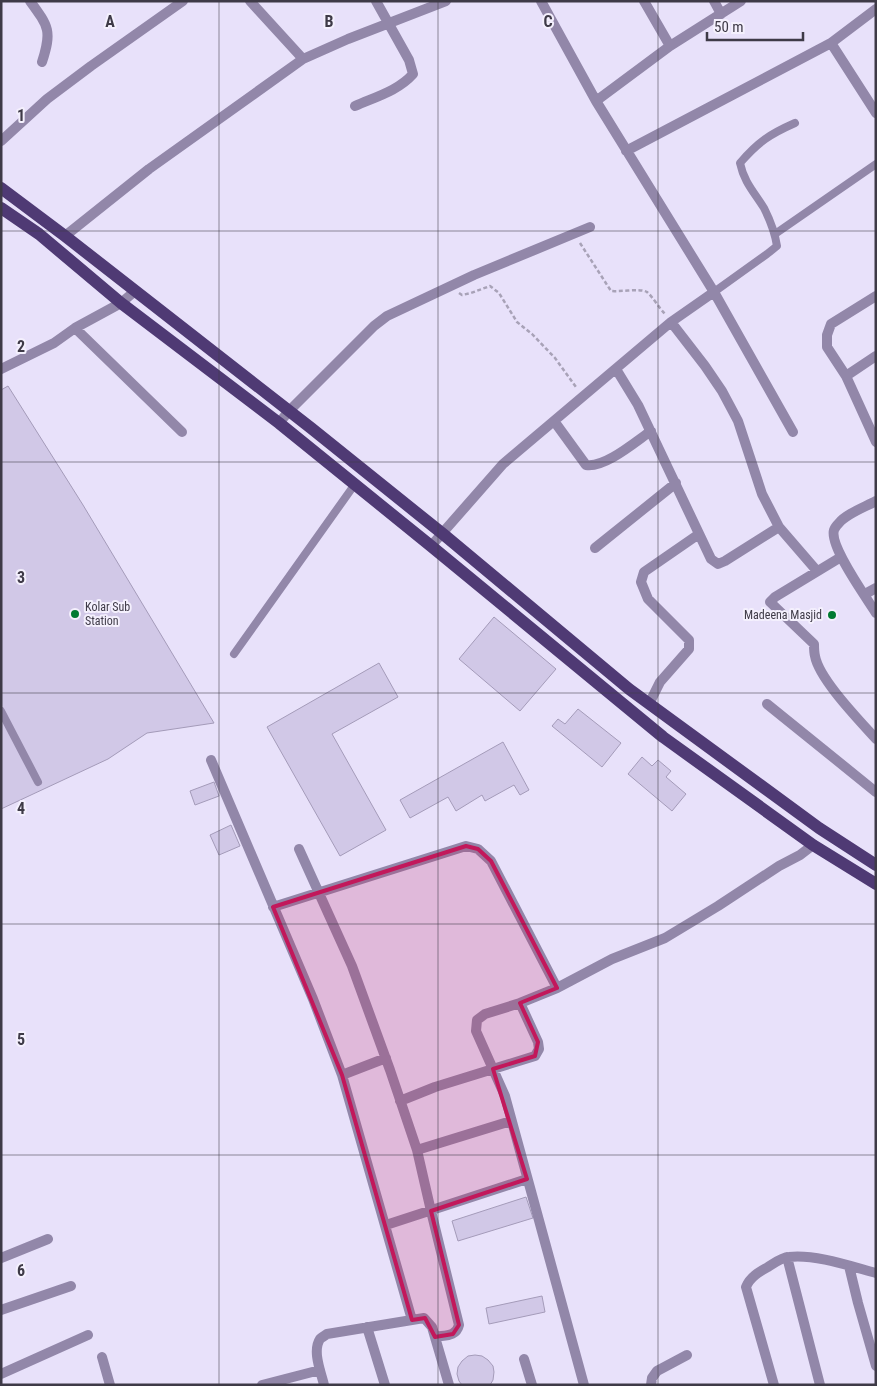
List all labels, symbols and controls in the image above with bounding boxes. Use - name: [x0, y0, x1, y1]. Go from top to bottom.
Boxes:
- scale bar: [707, 10, 803, 42]
- text: A: [105, 12, 115, 31]
- text: B: [325, 12, 334, 31]
- text: C: [543, 12, 553, 31]
- text: 50 m: [714, 18, 744, 36]
- text: 1: [17, 106, 25, 125]
- text: 2: [17, 337, 25, 356]
- text: 3: [17, 568, 25, 587]
- place label: Kolar Sub Station: [85, 600, 130, 628]
- marker: Kolar Sub Station: [69, 608, 81, 620]
- place label: Madeena Masjid: [744, 608, 822, 622]
- marker: Madeena Masjid: [826, 609, 838, 621]
- text: 4: [17, 799, 25, 818]
- text: 5: [17, 1030, 25, 1049]
- text: 6: [17, 1261, 25, 1280]

